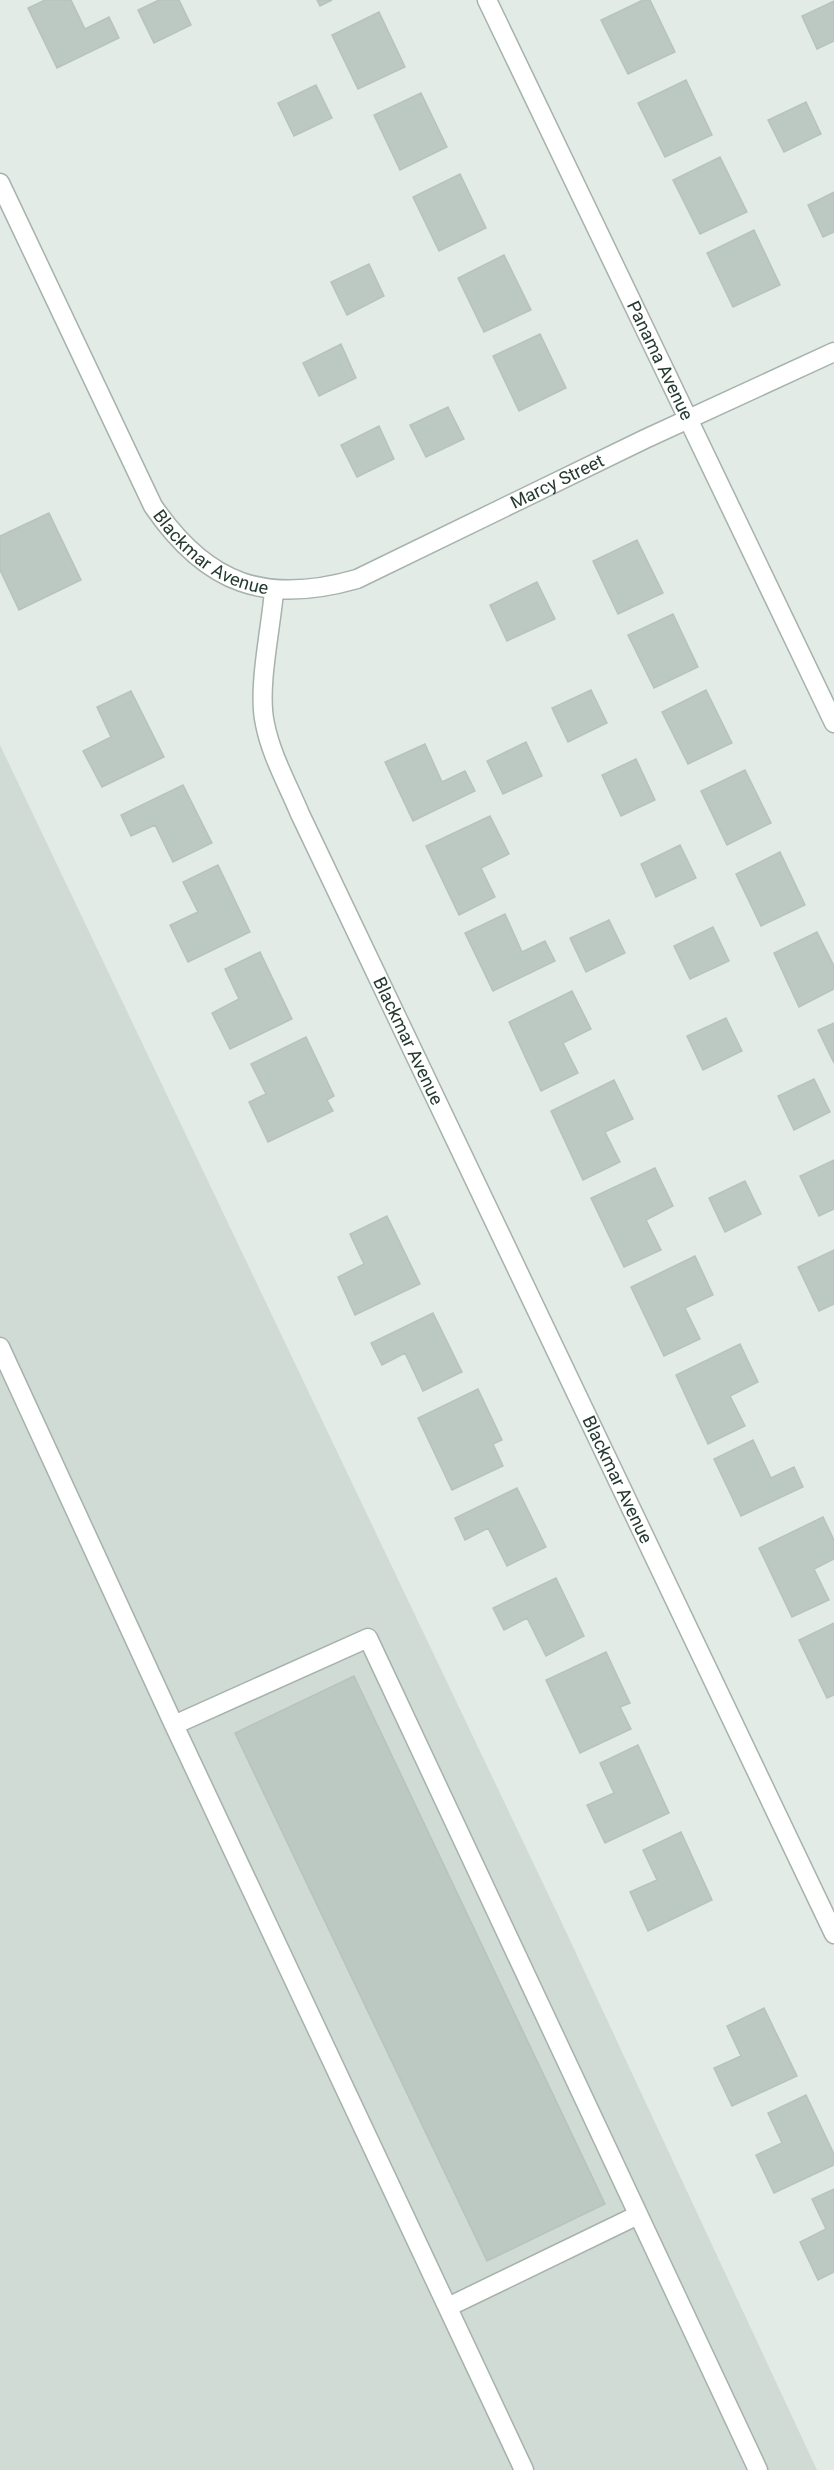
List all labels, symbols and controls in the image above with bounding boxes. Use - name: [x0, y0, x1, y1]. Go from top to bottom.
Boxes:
- street label: Panama Avenue: [623, 297, 698, 423]
- street label: Marcy Street: [507, 450, 607, 513]
- street label: Blackmar Avenue: [149, 505, 270, 598]
- street label: Blackmar Avenue: [369, 973, 448, 1108]
- street label: Blackmar Avenue: [578, 1412, 657, 1547]

